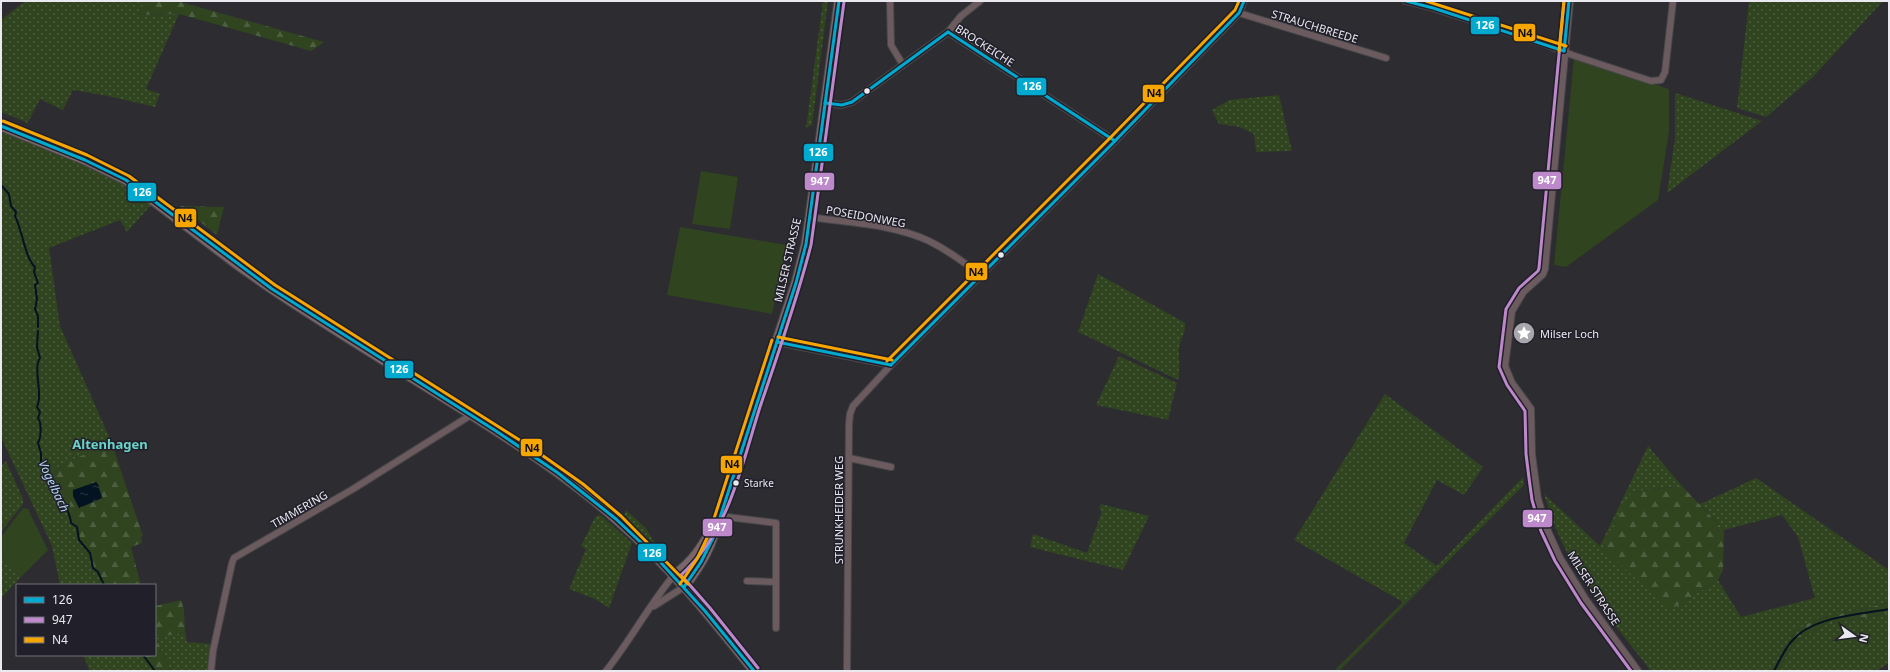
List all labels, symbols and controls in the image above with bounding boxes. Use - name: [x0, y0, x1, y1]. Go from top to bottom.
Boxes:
- street label: STRAUCHBREEDE: [1270, 6, 1360, 46]
- line badge: 126: [1470, 16, 1500, 35]
- text: 126: [1476, 17, 1494, 32]
- street label: BROCKEICHE: [953, 20, 1017, 70]
- line badge: N4: [1513, 23, 1536, 42]
- text: N4: [1517, 25, 1533, 40]
- line badge: 126: [1016, 77, 1047, 96]
- text: 126: [1023, 78, 1041, 93]
- line badge: N4: [1142, 84, 1165, 103]
- text: N4: [1146, 85, 1162, 100]
- unlabelled marker: [862, 86, 872, 96]
- line badge: 126: [803, 143, 834, 162]
- text: 126: [809, 144, 827, 159]
- line badge: 947: [1532, 171, 1562, 190]
- line badge: 947: [804, 172, 835, 191]
- text: 947: [1538, 172, 1556, 187]
- text: 947: [811, 173, 829, 188]
- line badge: 126: [127, 182, 157, 202]
- text: 126: [133, 184, 151, 199]
- street label: POSEIDONWEG: [825, 202, 907, 230]
- line badge: N4: [174, 208, 197, 228]
- text: N4: [177, 210, 193, 225]
- street label: MILSER STRASSE: [770, 217, 804, 303]
- unlabelled marker: [996, 250, 1006, 260]
- line badge: N4: [965, 262, 988, 281]
- text: N4: [968, 264, 984, 279]
- place icon: Milser Loch: [1511, 320, 1537, 346]
- place label: Milser Loch: [1540, 326, 1599, 341]
- line badge: 126: [384, 360, 414, 379]
- text: 126: [390, 361, 408, 376]
- district label: Altenhagen: [72, 435, 148, 453]
- line badge: N4: [520, 438, 543, 457]
- text: N4: [524, 440, 540, 455]
- line badge: N4: [720, 455, 743, 474]
- text: N4: [724, 456, 740, 471]
- street label: STRUNKHEIDER WEG: [831, 456, 846, 564]
- water label: Vogelbach: [35, 457, 73, 515]
- place label: Starke: [744, 476, 774, 490]
- marker: Starke: [731, 478, 741, 488]
- street label: TIMMERING: [268, 487, 330, 531]
- line badge: 947: [1522, 509, 1553, 528]
- text: 947: [1528, 510, 1546, 525]
- line badge: 947: [702, 518, 733, 537]
- text: 947: [708, 519, 726, 534]
- line badge: 126: [637, 543, 667, 562]
- text: 126: [643, 545, 661, 560]
- street label: MILSER STRASSE: [1564, 548, 1624, 628]
- legend: [16, 584, 156, 656]
- text: 126: [52, 591, 73, 608]
- text: 947: [52, 611, 73, 628]
- north arrow: [1834, 616, 1874, 656]
- text: N4: [52, 631, 68, 648]
- text: N: [1856, 632, 1873, 645]

